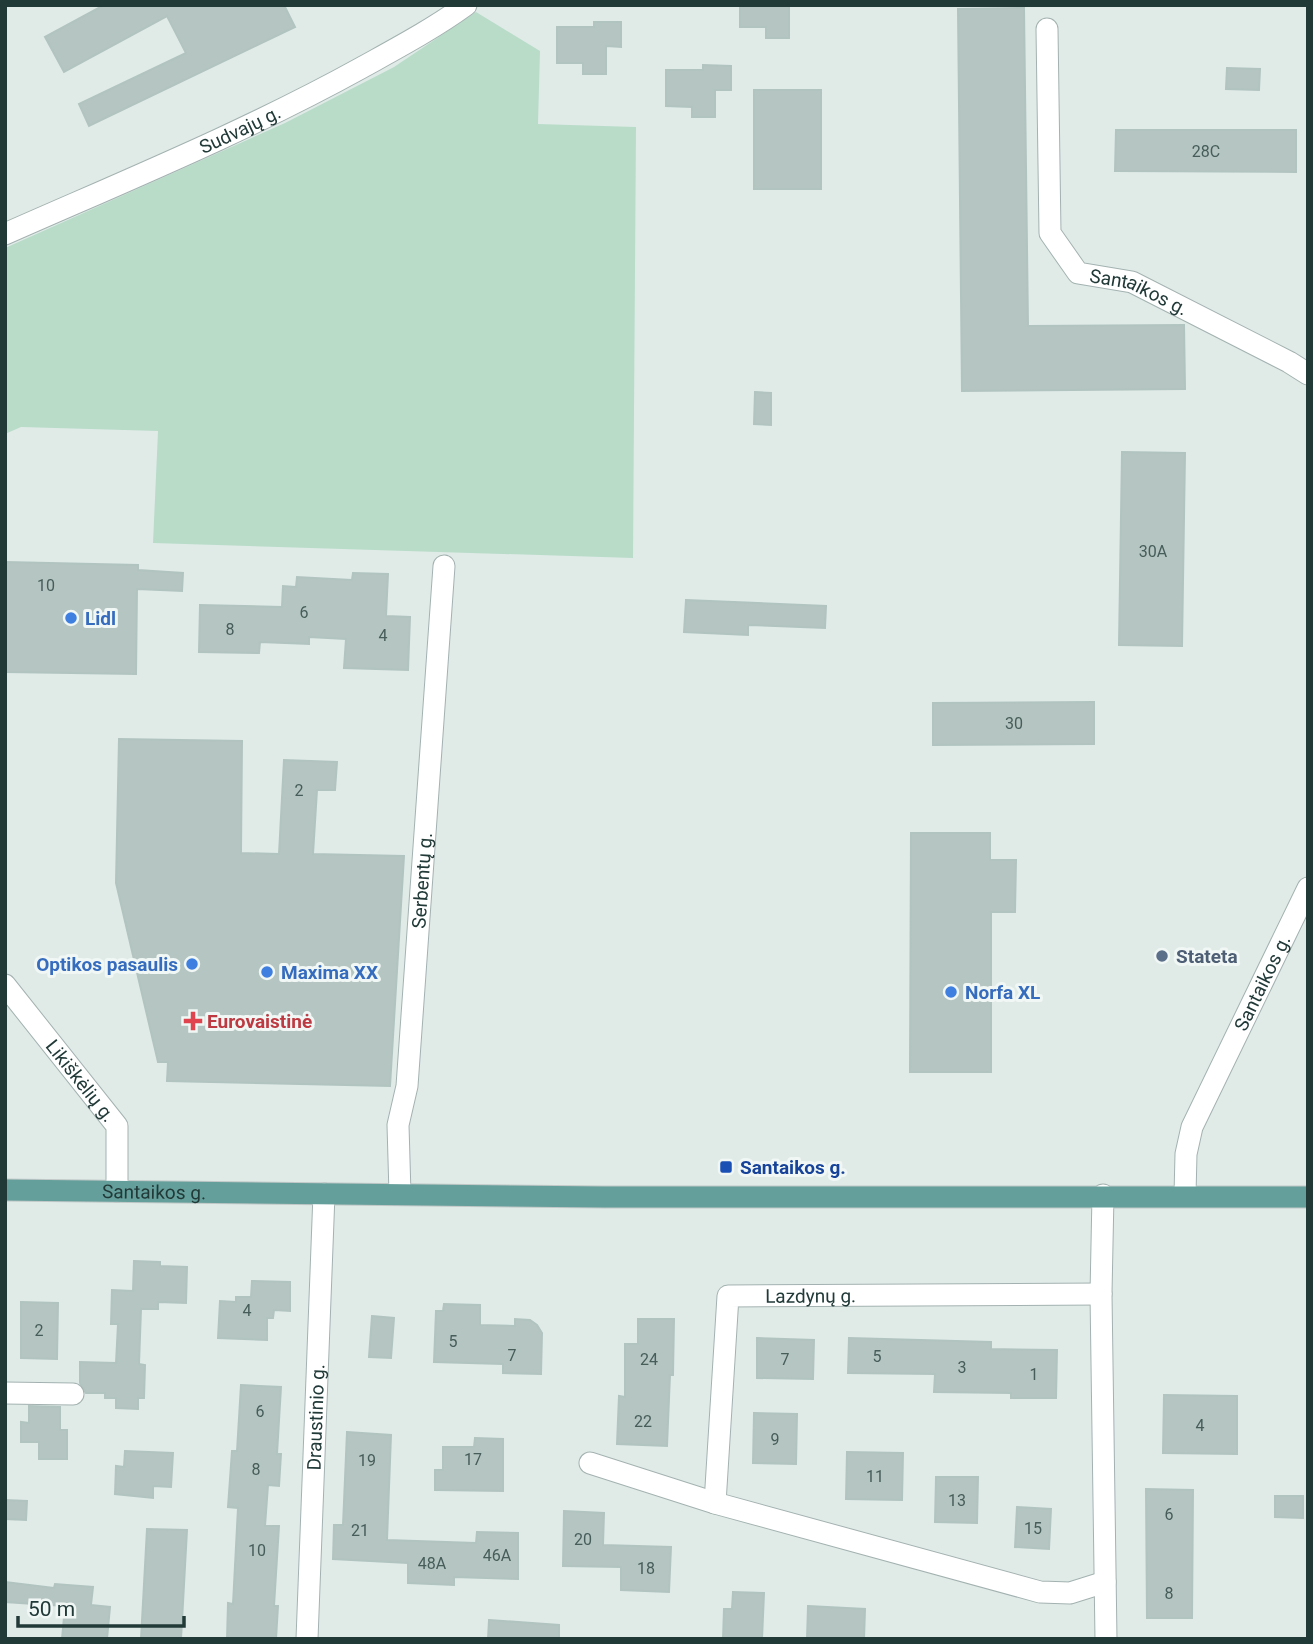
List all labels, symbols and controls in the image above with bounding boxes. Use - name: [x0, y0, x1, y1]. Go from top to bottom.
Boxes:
- street label: Sudvajų g.: [196, 101, 284, 159]
- house number: 28C: [1192, 142, 1220, 161]
- street label: Santaikos g.: [1088, 264, 1192, 321]
- house number: 30A: [1139, 542, 1168, 561]
- house number: 10: [37, 576, 55, 595]
- house number: 6: [300, 603, 309, 622]
- place label: Lidl: [85, 607, 116, 630]
- marker: Lidl: [63, 610, 79, 626]
- house number: 8: [226, 620, 235, 639]
- house number: 4: [379, 626, 388, 645]
- house number: 30: [1005, 714, 1023, 733]
- house number: 2: [295, 781, 304, 800]
- street label: Serbentų g.: [407, 832, 437, 929]
- street label: Santaikos g.: [1229, 931, 1296, 1035]
- place label: Stateta: [1176, 945, 1238, 968]
- marker: Stateta: [1154, 948, 1170, 964]
- place label: Optikos pasaulis: [36, 953, 178, 976]
- marker: Optikos pasaulis: [184, 956, 200, 972]
- place label: Maxima XX: [281, 961, 378, 984]
- marker: Maxima XX: [259, 964, 275, 980]
- place label: Norfa XL: [965, 981, 1040, 1004]
- marker: Norfa XL: [943, 984, 959, 1000]
- place label: Eurovaistinė: [207, 1010, 312, 1033]
- marker: Eurovaistinė: [185, 1013, 201, 1029]
- street label: Likiškėlių g.: [41, 1035, 120, 1127]
- place label: Santaikos g.: [740, 1156, 846, 1179]
- marker: Santaikos g.: [718, 1159, 734, 1175]
- street label: Santaikos g.: [102, 1180, 206, 1204]
- street label: Lazdynų g.: [765, 1284, 856, 1308]
- house number: 4: [243, 1301, 252, 1320]
- house number: 2: [35, 1321, 44, 1340]
- house number: 5: [449, 1332, 458, 1351]
- house number: 7: [508, 1346, 517, 1365]
- house number: 5: [873, 1347, 882, 1366]
- house number: 24: [640, 1350, 658, 1369]
- house number: 7: [781, 1350, 790, 1369]
- house number: 3: [958, 1358, 967, 1377]
- street label: Draustinio g.: [302, 1364, 329, 1471]
- house number: 1: [1030, 1365, 1039, 1384]
- house number: 6: [256, 1402, 265, 1421]
- house number: 22: [634, 1412, 652, 1431]
- house number: 4: [1196, 1416, 1205, 1435]
- house number: 9: [771, 1430, 780, 1449]
- house number: 17: [464, 1450, 482, 1469]
- house number: 19: [358, 1451, 376, 1470]
- house number: 8: [252, 1460, 261, 1479]
- house number: 11: [866, 1467, 884, 1486]
- house number: 13: [948, 1491, 966, 1510]
- house number: 6: [1165, 1505, 1174, 1524]
- house number: 15: [1024, 1519, 1042, 1538]
- house number: 21: [351, 1521, 369, 1540]
- house number: 20: [574, 1530, 592, 1549]
- house number: 10: [248, 1541, 266, 1560]
- house number: 46A: [483, 1546, 512, 1565]
- house number: 48A: [418, 1554, 447, 1573]
- house number: 18: [637, 1559, 655, 1578]
- scale bar: [18, 1584, 184, 1628]
- house number: 8: [1165, 1584, 1174, 1603]
- text: 50 m: [28, 1597, 75, 1621]

